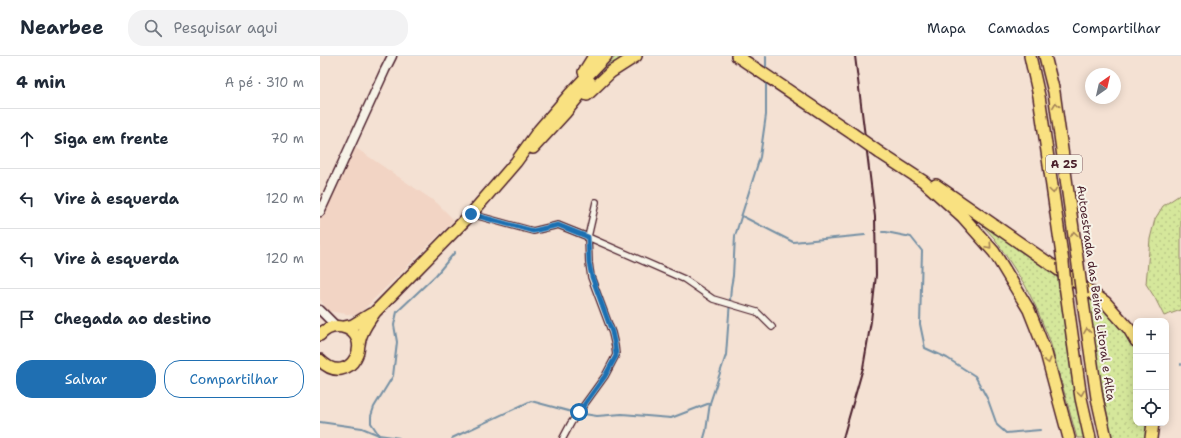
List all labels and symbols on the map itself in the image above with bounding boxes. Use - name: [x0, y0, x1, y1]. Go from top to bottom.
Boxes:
- north arrow: [1085, 68, 1121, 104]
- one-way arrow: [1052, 102, 1061, 108]
- road number: A 25: [1046, 155, 1082, 173]
- street label: Autoestrada das Beiras Litoral e Alta: [1073, 184, 1119, 402]
- one-way arrow: [1048, 188, 1057, 194]
- route end: [462, 205, 480, 223]
- one-way arrow: [1070, 231, 1079, 237]
- one-way arrow: [984, 241, 992, 249]
- one-way arrow: [1083, 328, 1092, 334]
- one-way arrow: [1043, 357, 1052, 364]
- one-way arrow: [1076, 390, 1085, 396]
- route start: [570, 403, 588, 421]

